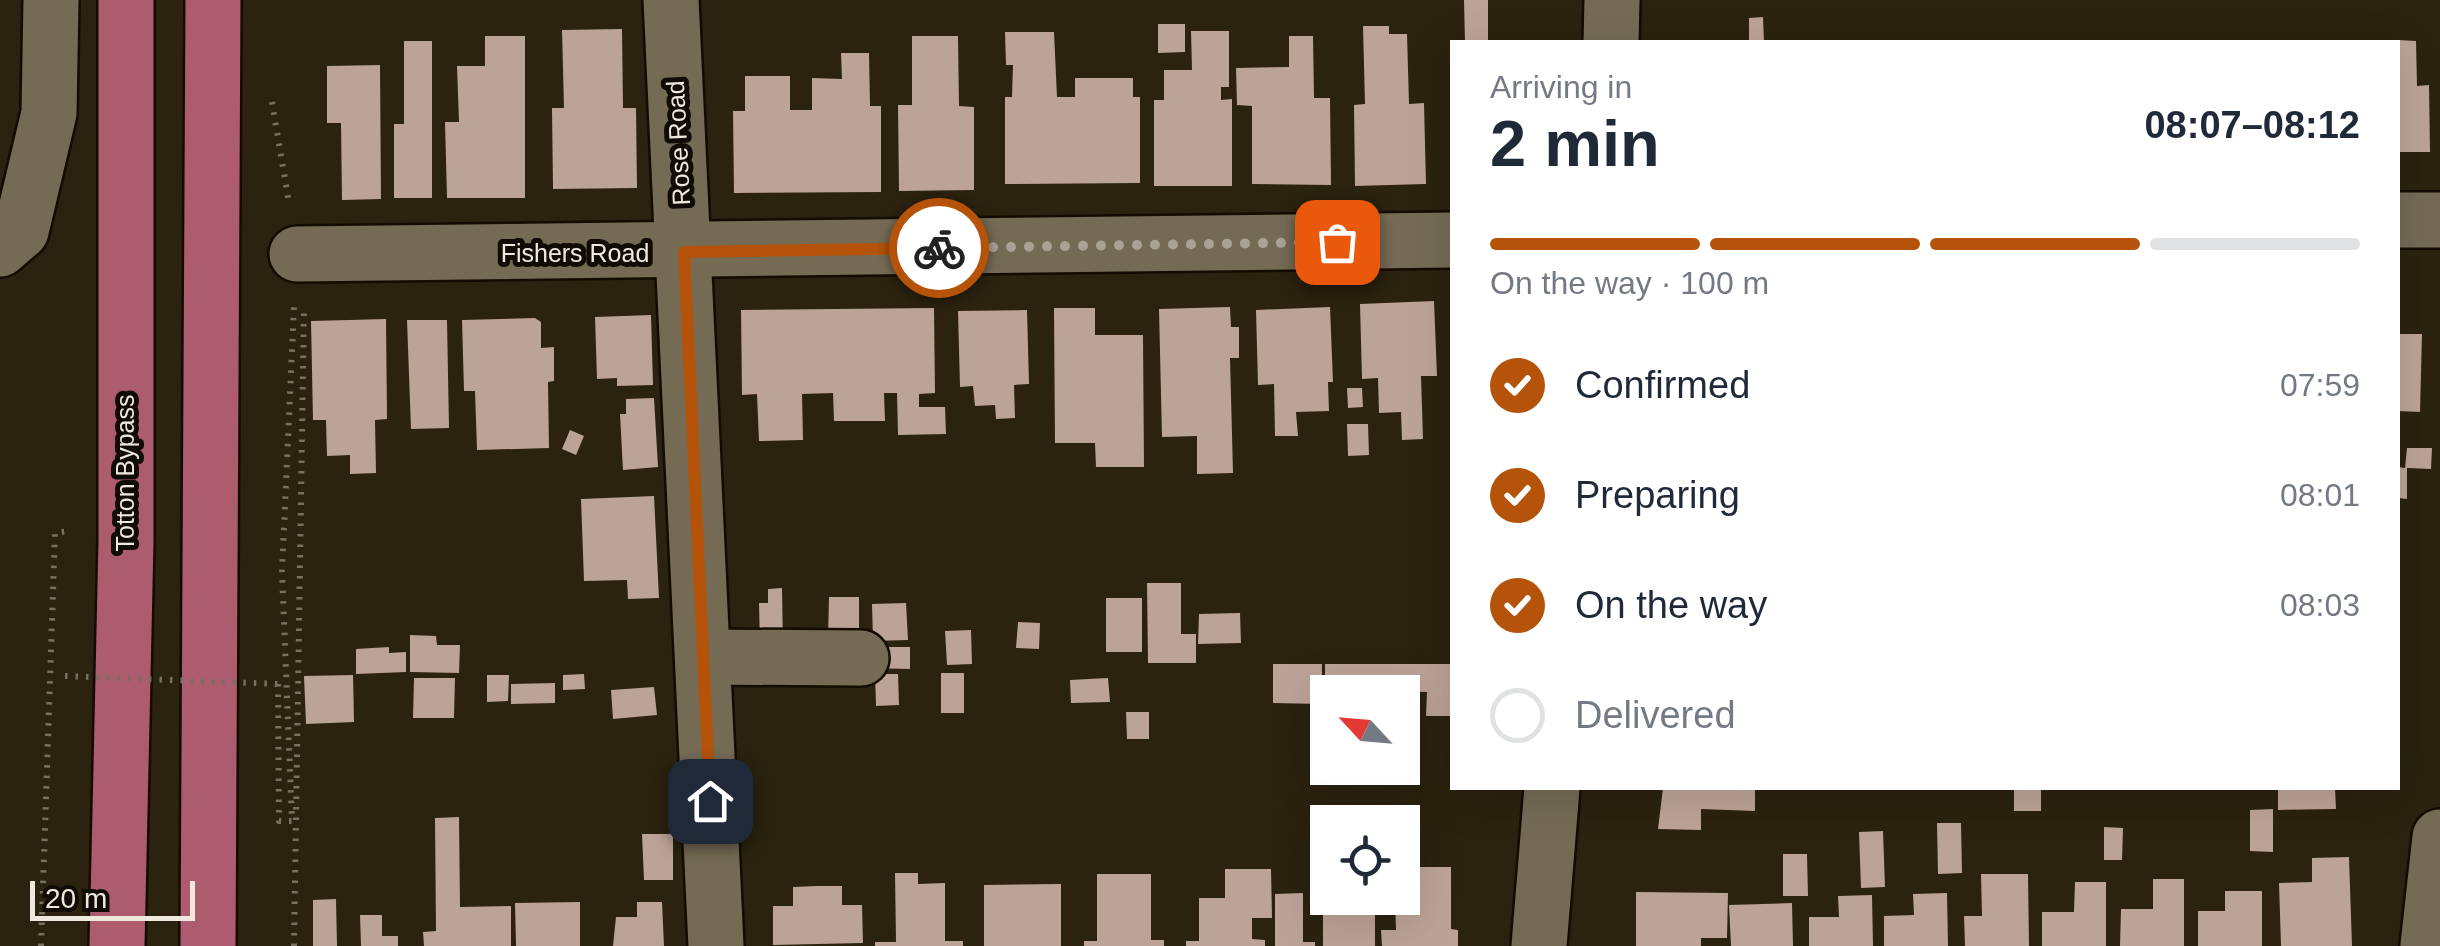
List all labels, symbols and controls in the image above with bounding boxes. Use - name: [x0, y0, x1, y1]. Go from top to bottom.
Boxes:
- text: Arriving in: [1490, 69, 1632, 105]
- street label: Rose Road: [661, 80, 695, 206]
- text: 08:07–08:12: [2144, 104, 2360, 146]
- text: 2 min: [1490, 107, 1660, 180]
- courier: [889, 198, 989, 298]
- pin: [1295, 200, 1380, 285]
- icon: bag: [1310, 215, 1365, 270]
- icon: bike: [912, 221, 967, 276]
- street label: Fishers Road: [501, 239, 649, 267]
- text: On the way · 100 m: [1490, 265, 1769, 301]
- icon: check: [1490, 358, 1545, 413]
- text: Confirmed: [1575, 364, 1750, 406]
- text: 07:59: [2280, 367, 2360, 403]
- street label: Totton Bypass: [111, 394, 139, 552]
- icon: check: [1490, 468, 1545, 523]
- text: Preparing: [1575, 474, 1740, 516]
- text: 08:01: [2280, 477, 2360, 513]
- icon: check: [1490, 578, 1545, 633]
- text: On the way: [1575, 584, 1767, 626]
- text: 08:03: [2280, 587, 2360, 623]
- north arrow: [1310, 675, 1420, 785]
- map controls: [1310, 675, 1420, 915]
- text: Delivered: [1575, 694, 1736, 736]
- pin: [668, 759, 753, 844]
- icon: home: [683, 774, 738, 829]
- button: locate: [1310, 805, 1420, 915]
- scale bar: [30, 876, 195, 920]
- text: 20 m: [45, 883, 107, 914]

